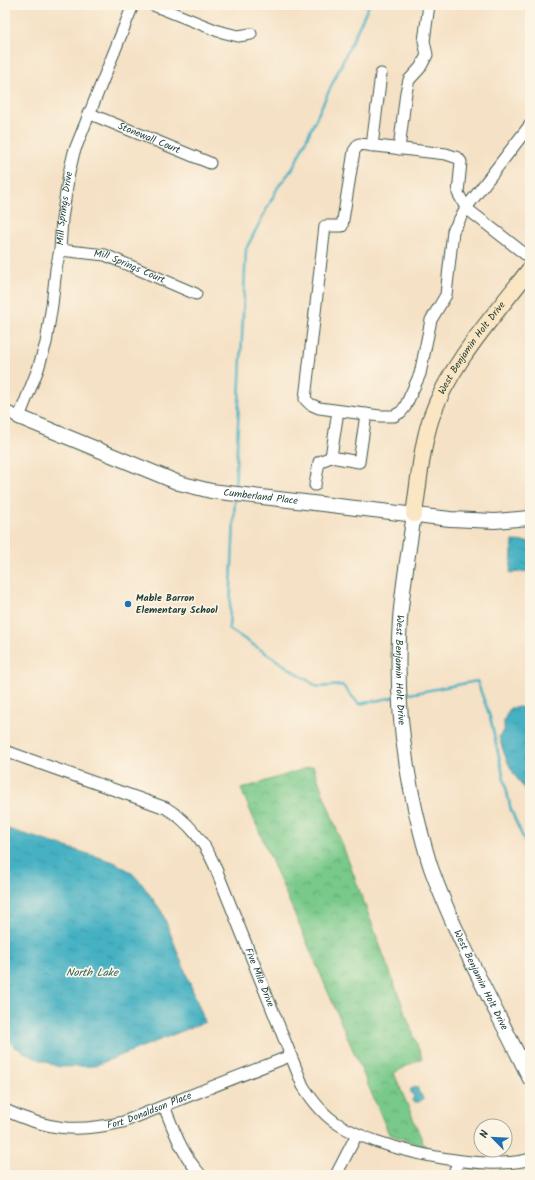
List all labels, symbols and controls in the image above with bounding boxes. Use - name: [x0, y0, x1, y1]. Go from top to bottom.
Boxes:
- street label: Stonewall Court: [115, 118, 183, 158]
- street label: Mill Springs Drive: [52, 170, 77, 246]
- street label: Mill Springs Court: [93, 246, 168, 288]
- street label: West Benjamin Holt Drive: [434, 298, 510, 397]
- street label: Cumberland Place: [222, 485, 299, 509]
- place label: Mable Barron Elementary School: [136, 590, 218, 618]
- marker: Mable Barron Elementary School: [123, 599, 133, 609]
- street label: West Benjamin Holt Drive: [391, 614, 410, 726]
- street label: West Benjamin Holt Drive: [449, 927, 513, 1033]
- street label: Five Mile Drive: [240, 946, 279, 1010]
- water label: North Lake: [66, 964, 119, 982]
- street label: Fort Donaldson Place: [106, 1087, 194, 1133]
- north arrow: [473, 1118, 513, 1158]
- text: N: [475, 1127, 494, 1141]

